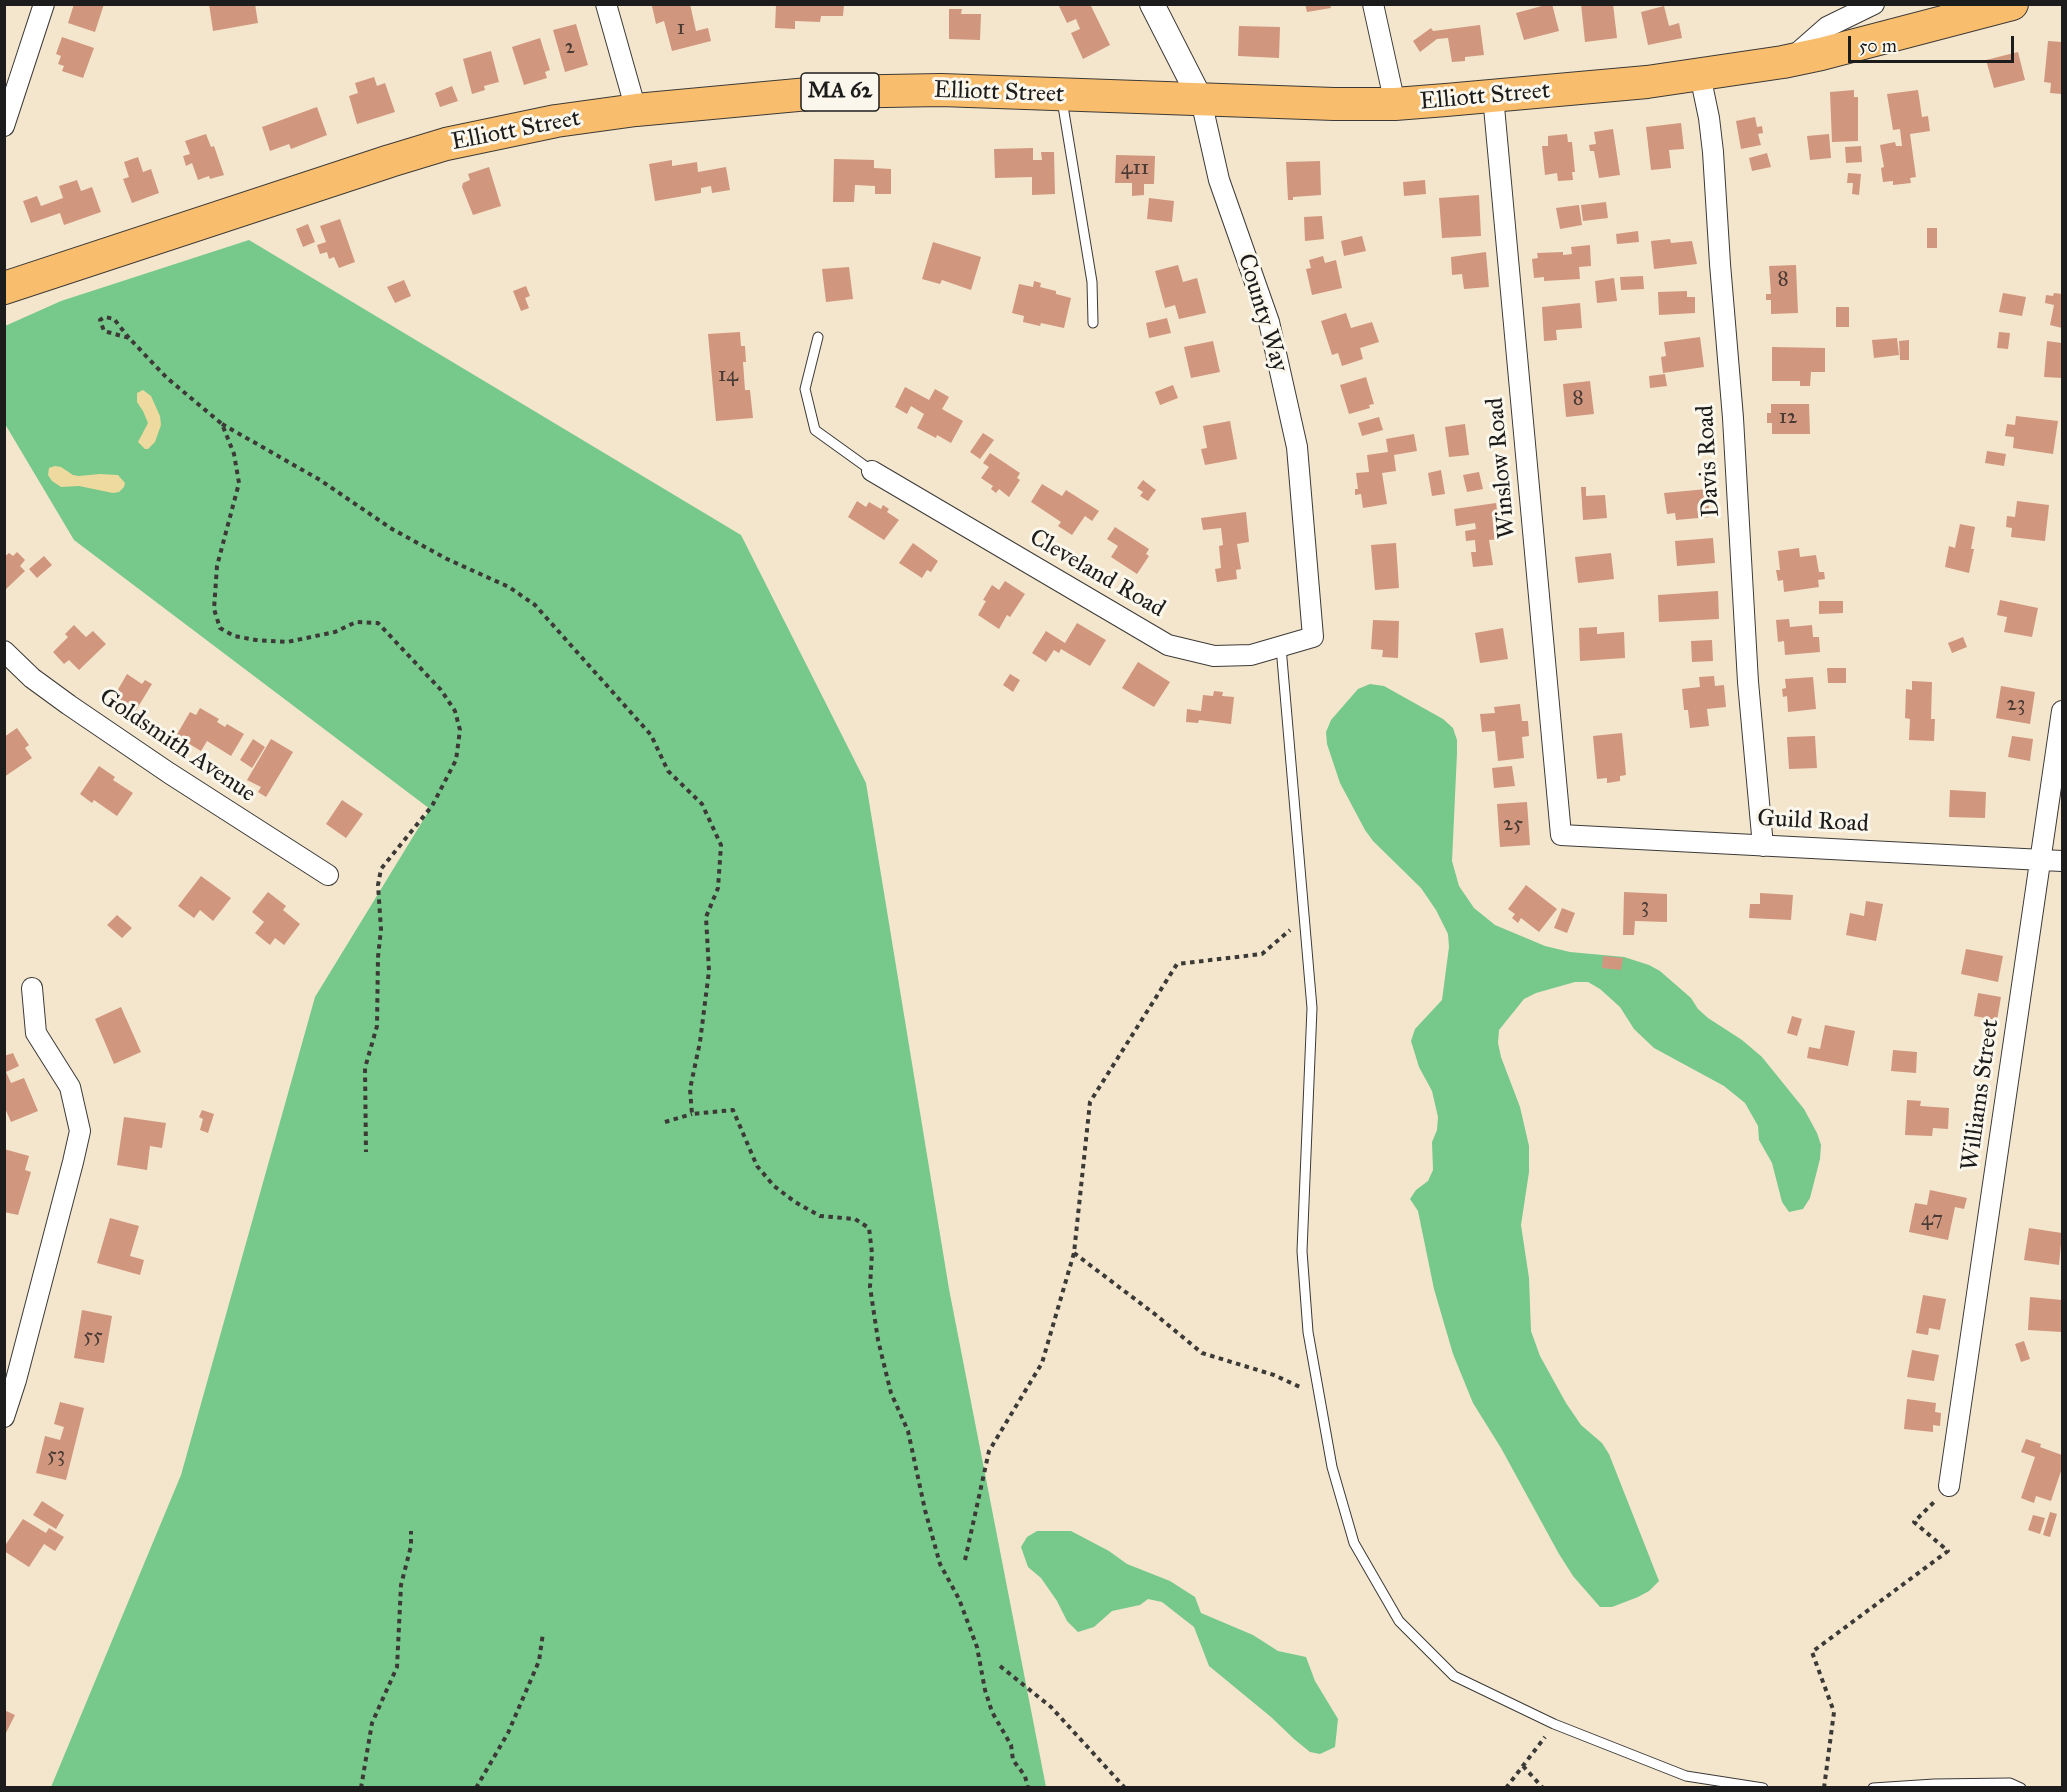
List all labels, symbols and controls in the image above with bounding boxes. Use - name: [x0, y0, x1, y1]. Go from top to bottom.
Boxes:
- house number: 1: [677, 16, 685, 42]
- scale bar: [1851, 24, 2018, 62]
- house number: 2: [565, 35, 575, 61]
- text: 50 m: [1859, 35, 1897, 57]
- road number: MA 62: [801, 73, 879, 111]
- street label: Elliott Street: [933, 76, 1065, 110]
- street label: Elliott Street: [1419, 77, 1551, 117]
- street label: Elliott Street: [449, 104, 583, 158]
- house number: 411: [1121, 156, 1149, 182]
- street label: County Way: [1230, 250, 1294, 376]
- house number: 8: [1777, 267, 1789, 293]
- house number: 14: [718, 363, 738, 389]
- house number: 8: [1572, 386, 1584, 412]
- street label: Winslow Road: [1481, 396, 1523, 540]
- street label: Davis Road: [1692, 404, 1726, 518]
- house number: 12: [1779, 405, 1797, 431]
- street label: Cleveland Road: [1024, 524, 1170, 624]
- street label: Goldsmith Avenue: [93, 683, 261, 809]
- house number: 23: [2007, 692, 2025, 718]
- street label: Guild Road: [1756, 805, 1870, 839]
- house number: 25: [1503, 812, 1523, 838]
- house number: 3: [1641, 894, 1649, 920]
- street label: Williams Street: [1956, 1017, 2006, 1173]
- house number: 47: [1921, 1207, 1943, 1233]
- house number: 55: [83, 1324, 103, 1350]
- house number: 53: [47, 1443, 65, 1469]

